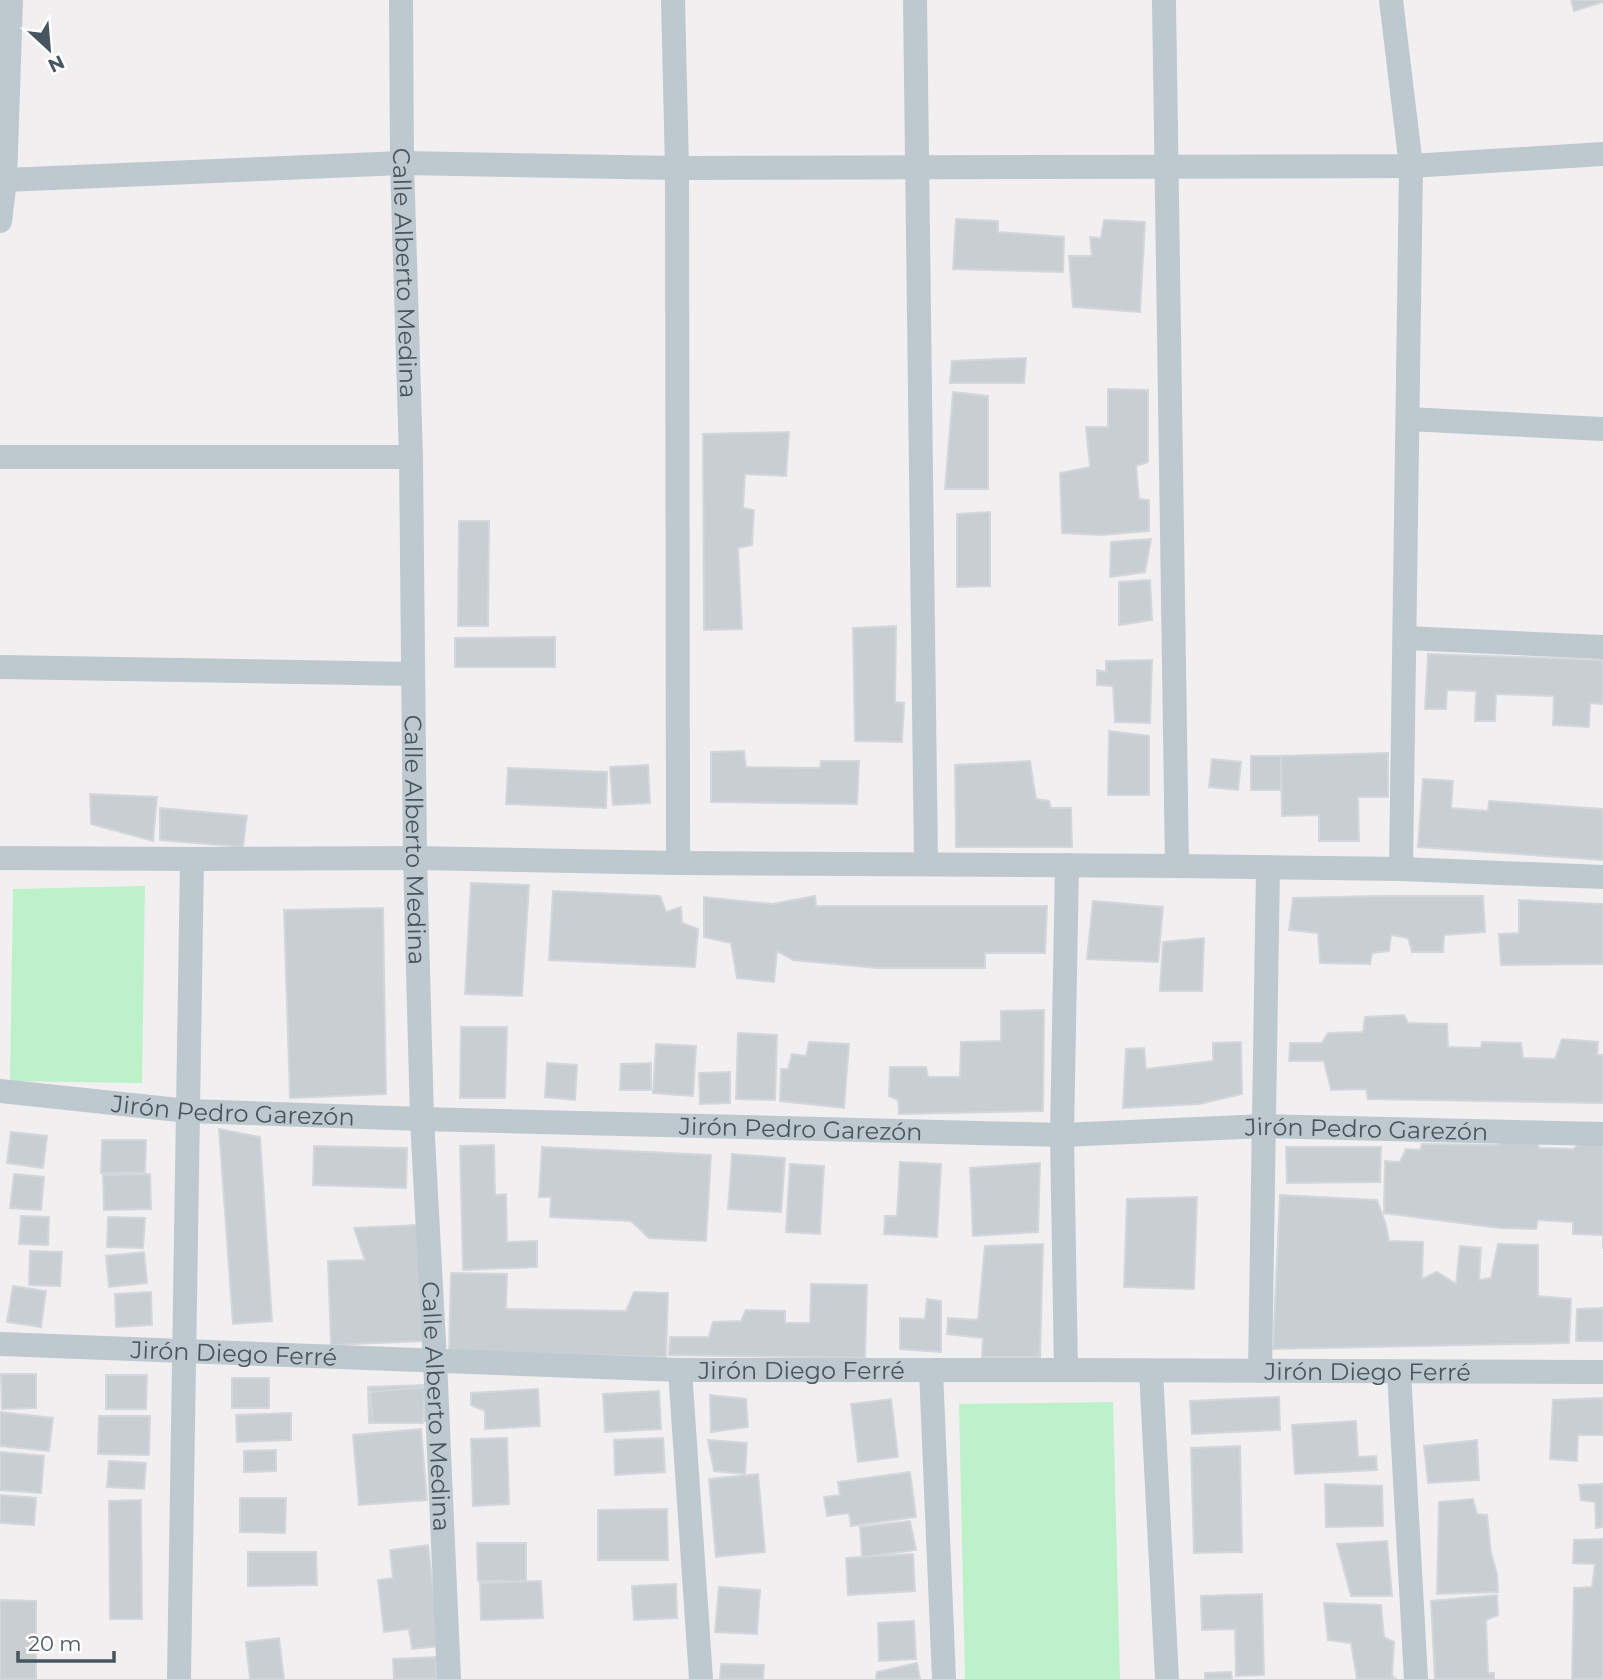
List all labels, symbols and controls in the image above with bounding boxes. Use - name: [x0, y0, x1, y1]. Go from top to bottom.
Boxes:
- north arrow: [14, 14, 84, 84]
- text: N: [44, 50, 68, 78]
- street label: Calle Alberto Medina: [387, 148, 424, 399]
- street label: Calle Alberto Medina: [399, 714, 432, 965]
- street label: Jirón Pedro Garezón: [109, 1088, 355, 1131]
- street label: Jirón Pedro Garezón: [678, 1111, 923, 1146]
- street label: Jirón Pedro Garezón: [1243, 1111, 1489, 1146]
- street label: Calle Alberto Medina: [416, 1281, 457, 1532]
- street label: Jirón Diego Ferré: [129, 1334, 338, 1371]
- street label: Jirón Diego Ferré: [697, 1356, 905, 1385]
- street label: Jirón Diego Ferré: [1263, 1356, 1471, 1386]
- scale bar: [18, 1620, 114, 1664]
- text: 20 m: [28, 1631, 82, 1656]

